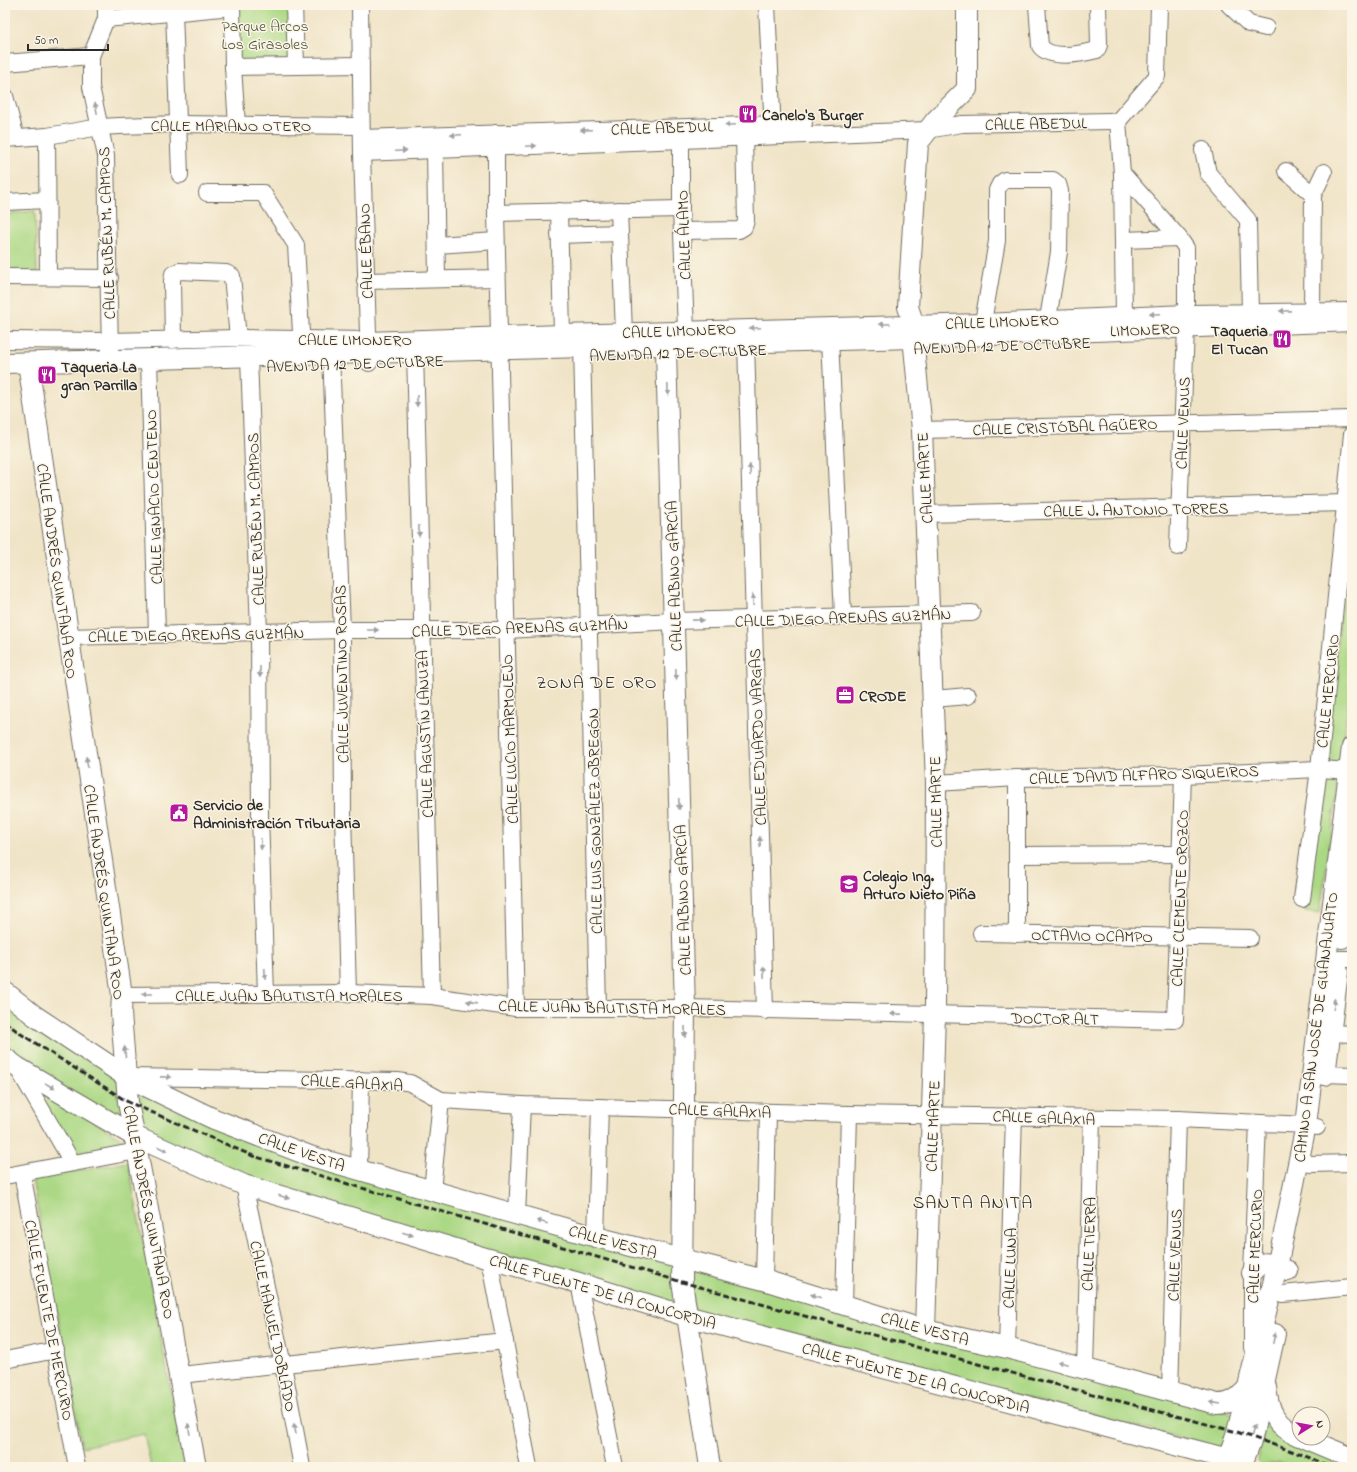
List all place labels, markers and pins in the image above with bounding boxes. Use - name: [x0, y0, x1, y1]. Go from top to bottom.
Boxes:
- restaurant icon: Canelo's Burger: [737, 103, 759, 125]
- place label: Canelo's Burger: [762, 104, 864, 129]
- place label: Taqueria El Tucan: [1211, 320, 1268, 362]
- restaurant icon: Taqueria El Tucan: [1271, 328, 1293, 350]
- place label: Taqueria La gran Parrilla: [60, 356, 138, 399]
- restaurant icon: Taqueria La gran Parrilla: [36, 364, 58, 386]
- office icon: CRODE: [834, 684, 856, 706]
- place label: CRODE: [859, 685, 907, 709]
- place label: Servicio de Administración Tributaria: [193, 794, 361, 836]
- public building icon: Servicio de Administración Tributaria: [168, 802, 190, 824]
- place label: Colegio Ing. Arturo Nieto Piña: [863, 865, 976, 907]
- school or university icon: Colegio Ing. Arturo Nieto Piña: [838, 873, 860, 895]

